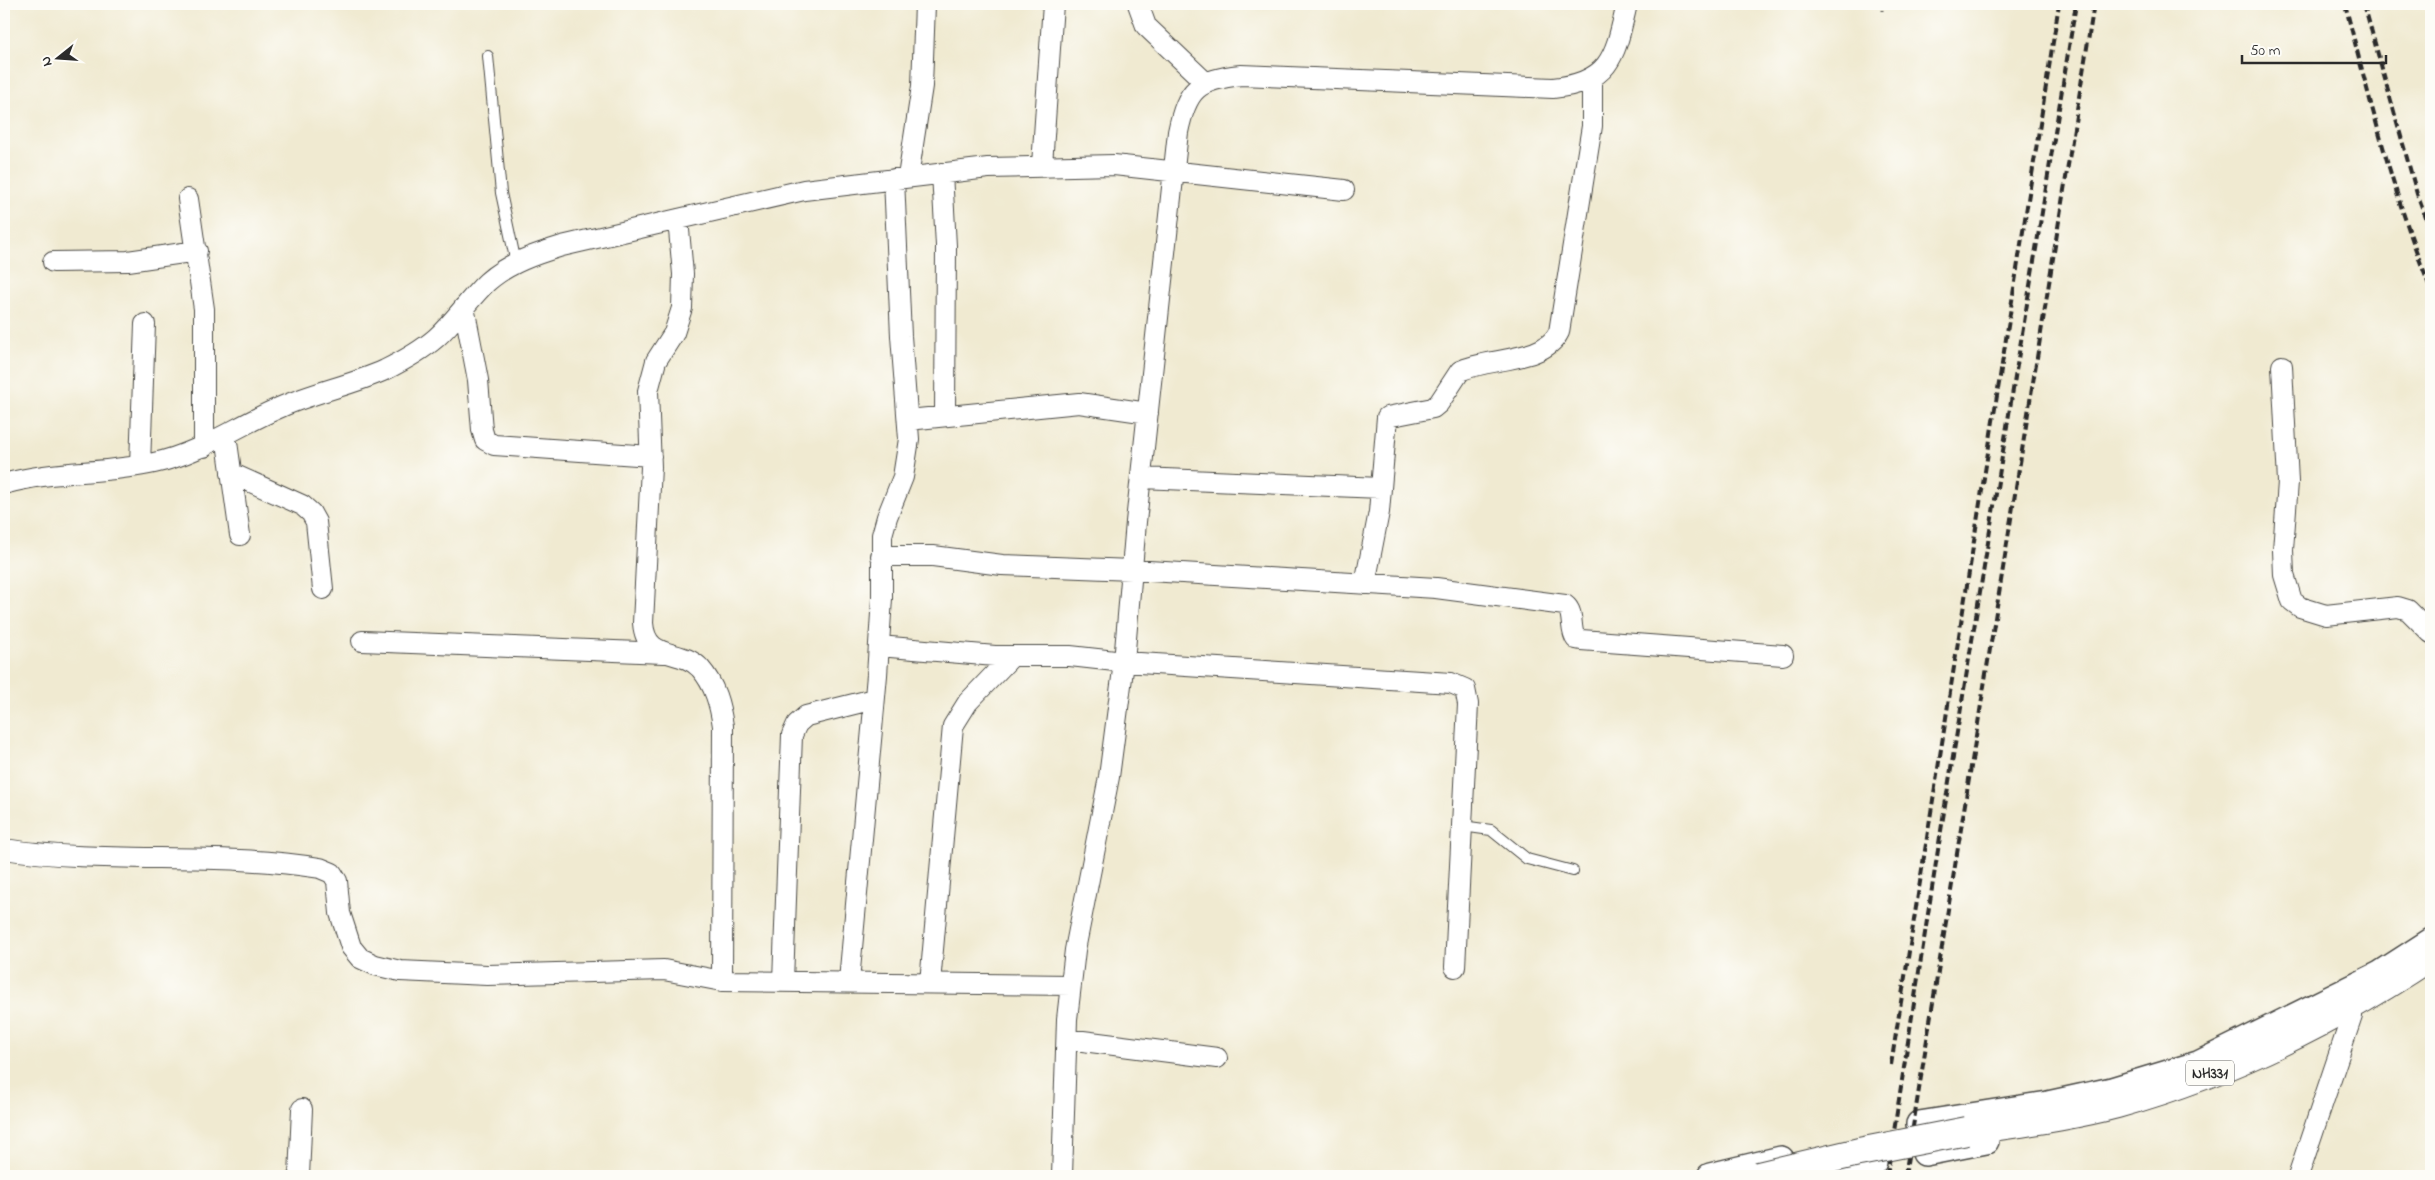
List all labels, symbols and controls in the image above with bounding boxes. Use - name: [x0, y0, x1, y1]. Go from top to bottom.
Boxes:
- north arrow: [32, 32, 82, 82]
- scale bar: [2242, 32, 2386, 64]
- text: 50 m: [2250, 40, 2281, 62]
- text: N: [36, 54, 58, 69]
- road number: NH331: [2186, 1060, 2234, 1086]

